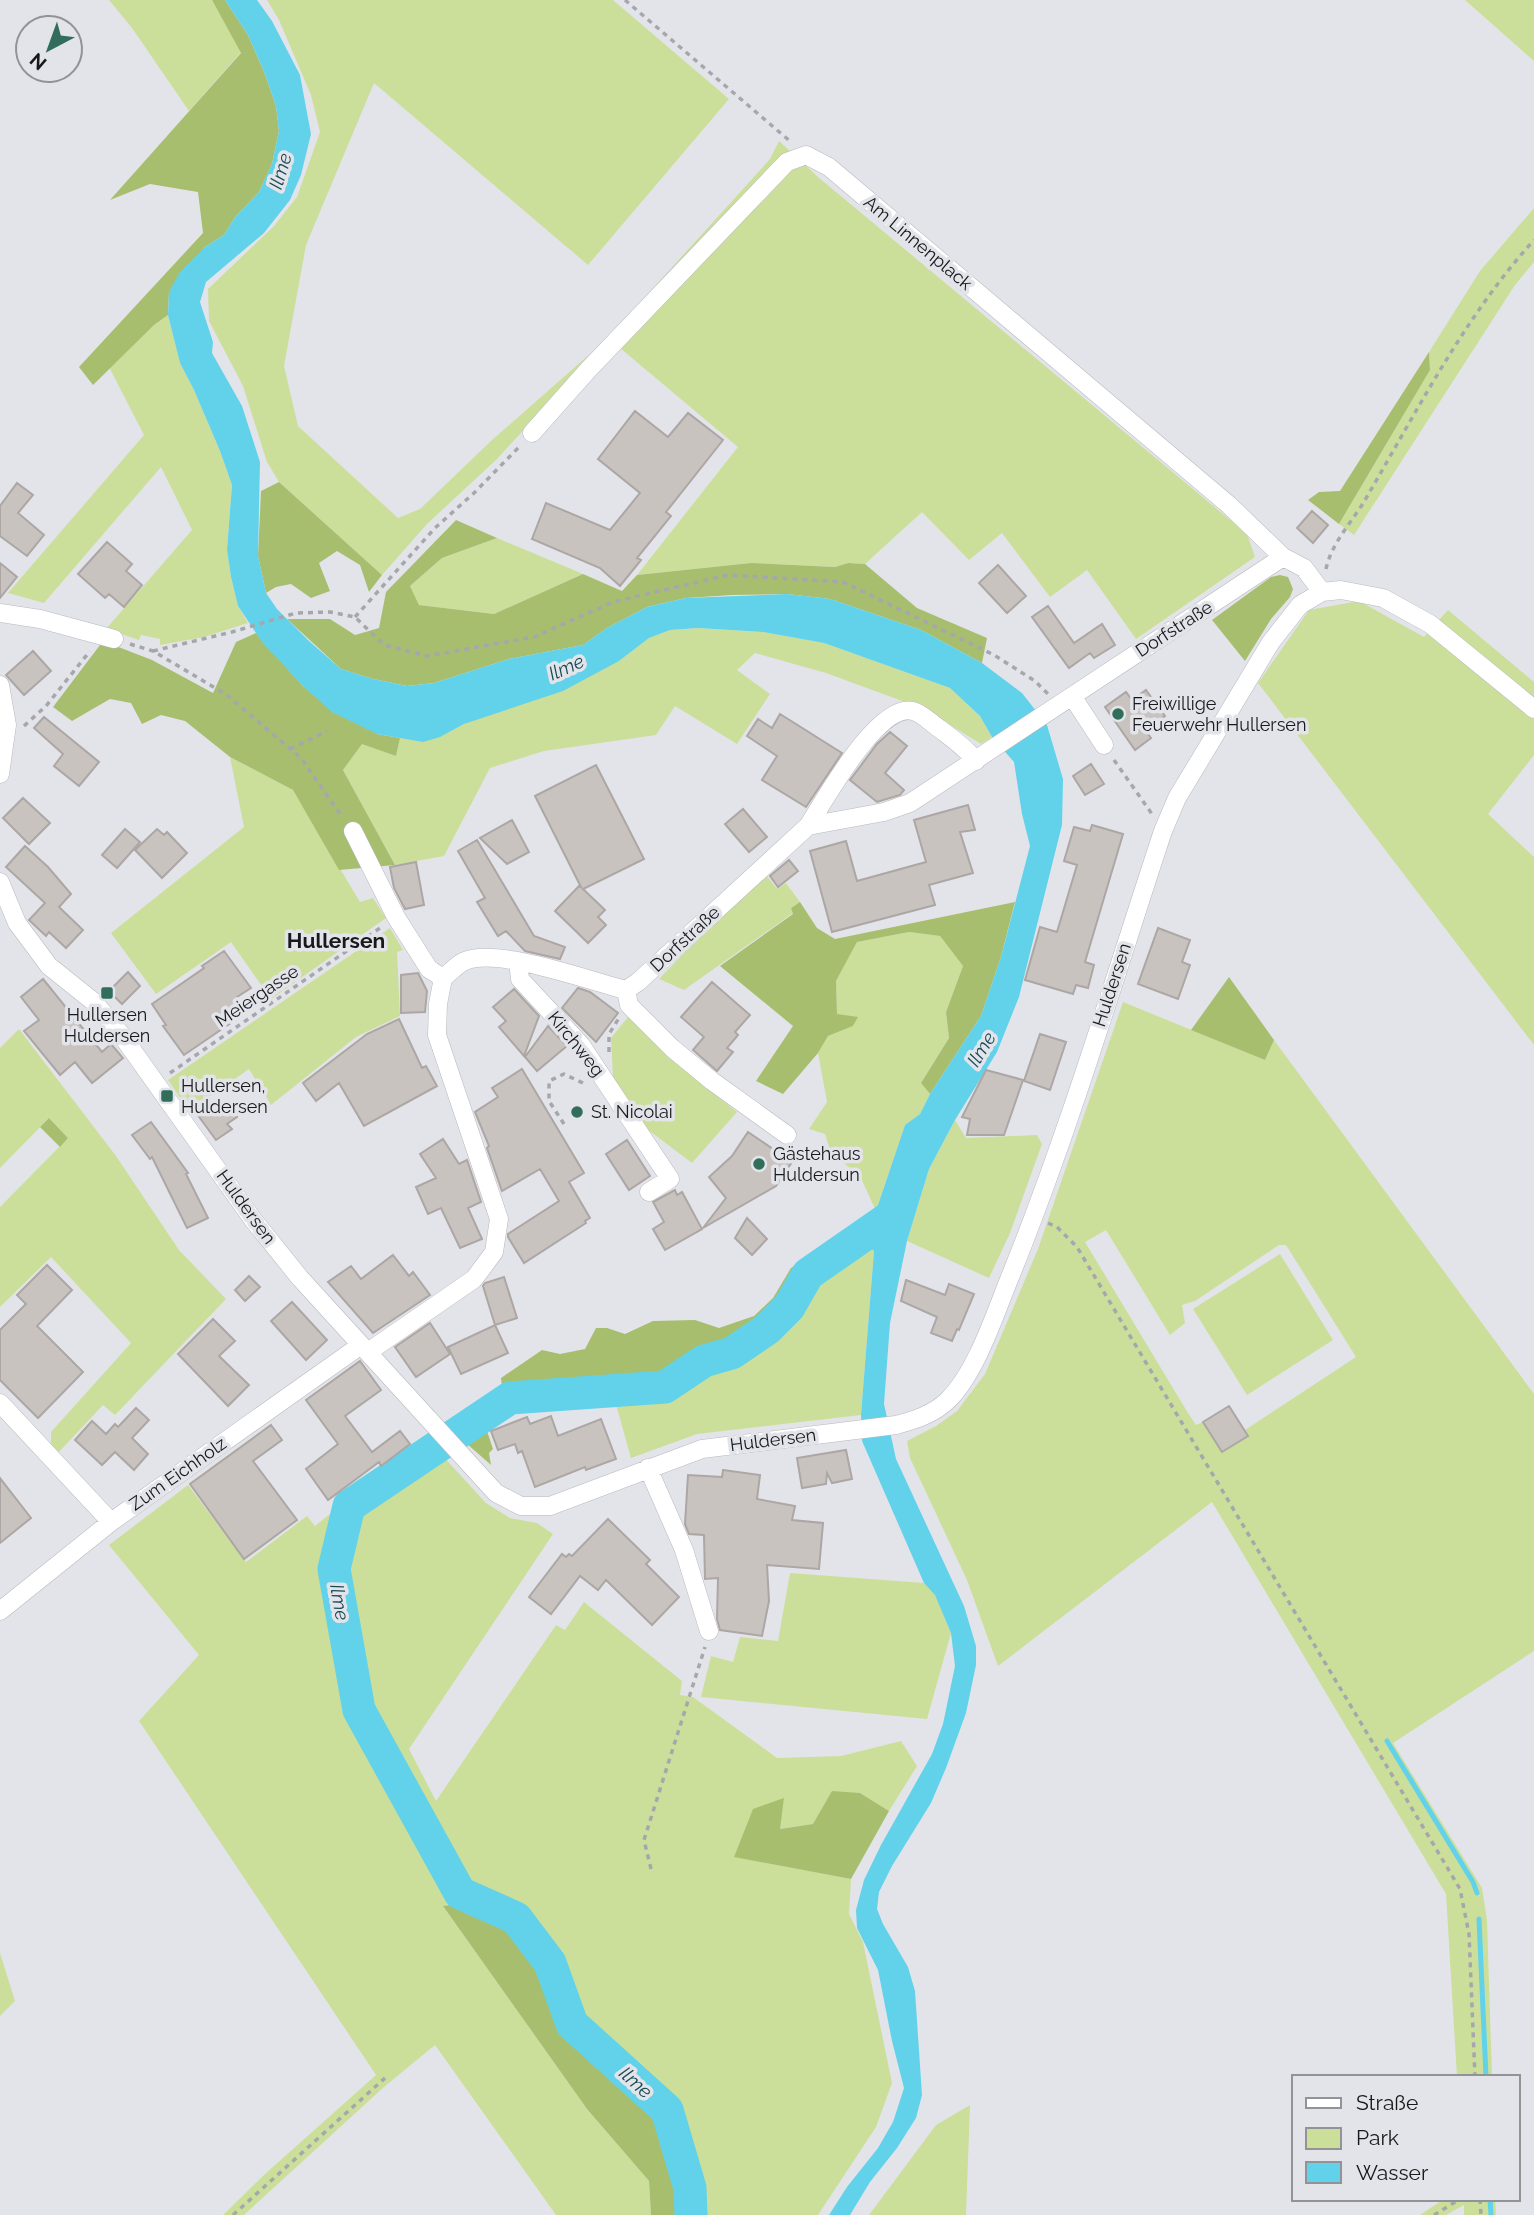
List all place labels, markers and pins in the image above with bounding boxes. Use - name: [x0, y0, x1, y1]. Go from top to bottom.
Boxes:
- place label: Freiwillige Feuerwehr Hullersen: [1132, 693, 1306, 735]
- marker: Freiwillige Feuerwehr Hullersen: [1110, 706, 1126, 722]
- marker: Hullersen Huldersen: [99, 985, 115, 1001]
- place label: Hullersen Huldersen: [64, 1004, 150, 1046]
- place label: Hullersen, Huldersen: [181, 1075, 268, 1117]
- marker: Hullersen, Huldersen: [159, 1088, 175, 1104]
- place label: St. Nicolai: [591, 1101, 673, 1122]
- marker: St. Nicolai: [569, 1104, 585, 1120]
- place label: Gästehaus Huldersun: [773, 1143, 861, 1185]
- marker: Gästehaus Huldersun: [751, 1156, 767, 1172]

